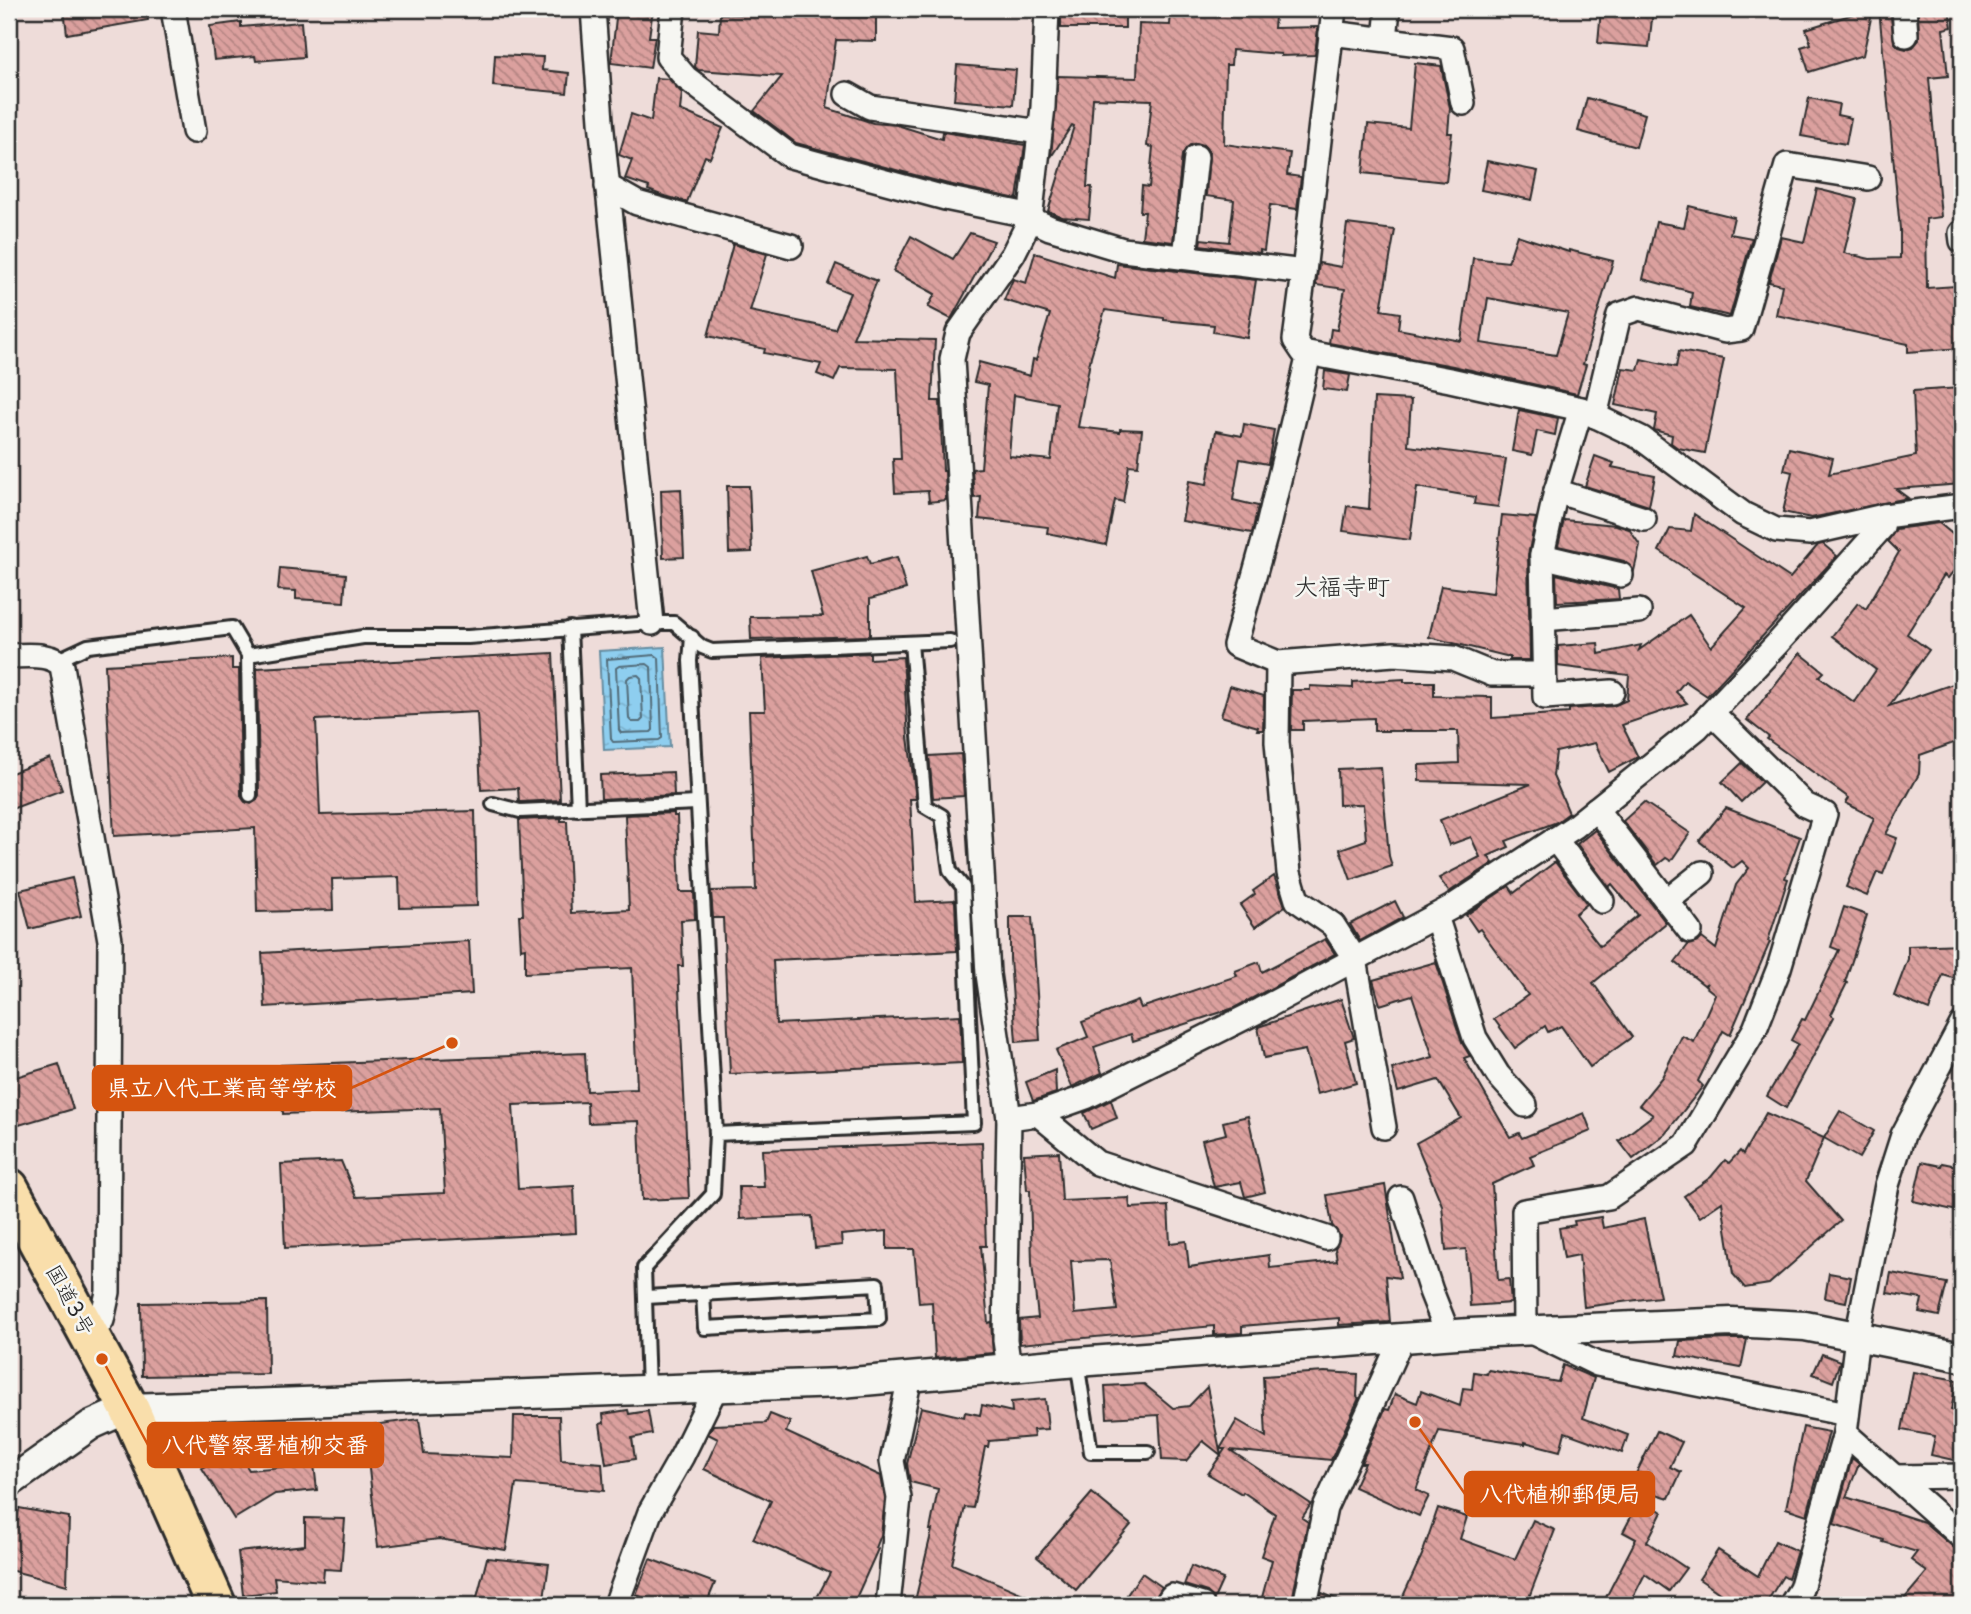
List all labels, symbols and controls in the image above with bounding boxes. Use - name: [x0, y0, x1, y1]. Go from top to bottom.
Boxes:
- district label: 大福寺町: [1294, 567, 1390, 603]
- callout: 県立八代工業高等学校: [93, 1066, 351, 1110]
- text: 県立八代工業高等学校: [107, 1069, 337, 1104]
- street label: 国道3号: [39, 1258, 104, 1340]
- callout: 八代警察署植柳交番: [148, 1423, 383, 1467]
- text: 八代警察署植柳交番: [162, 1426, 369, 1461]
- callout: 八代植柳郵便局: [1465, 1472, 1654, 1516]
- text: 八代植柳郵便局: [1480, 1475, 1641, 1510]

